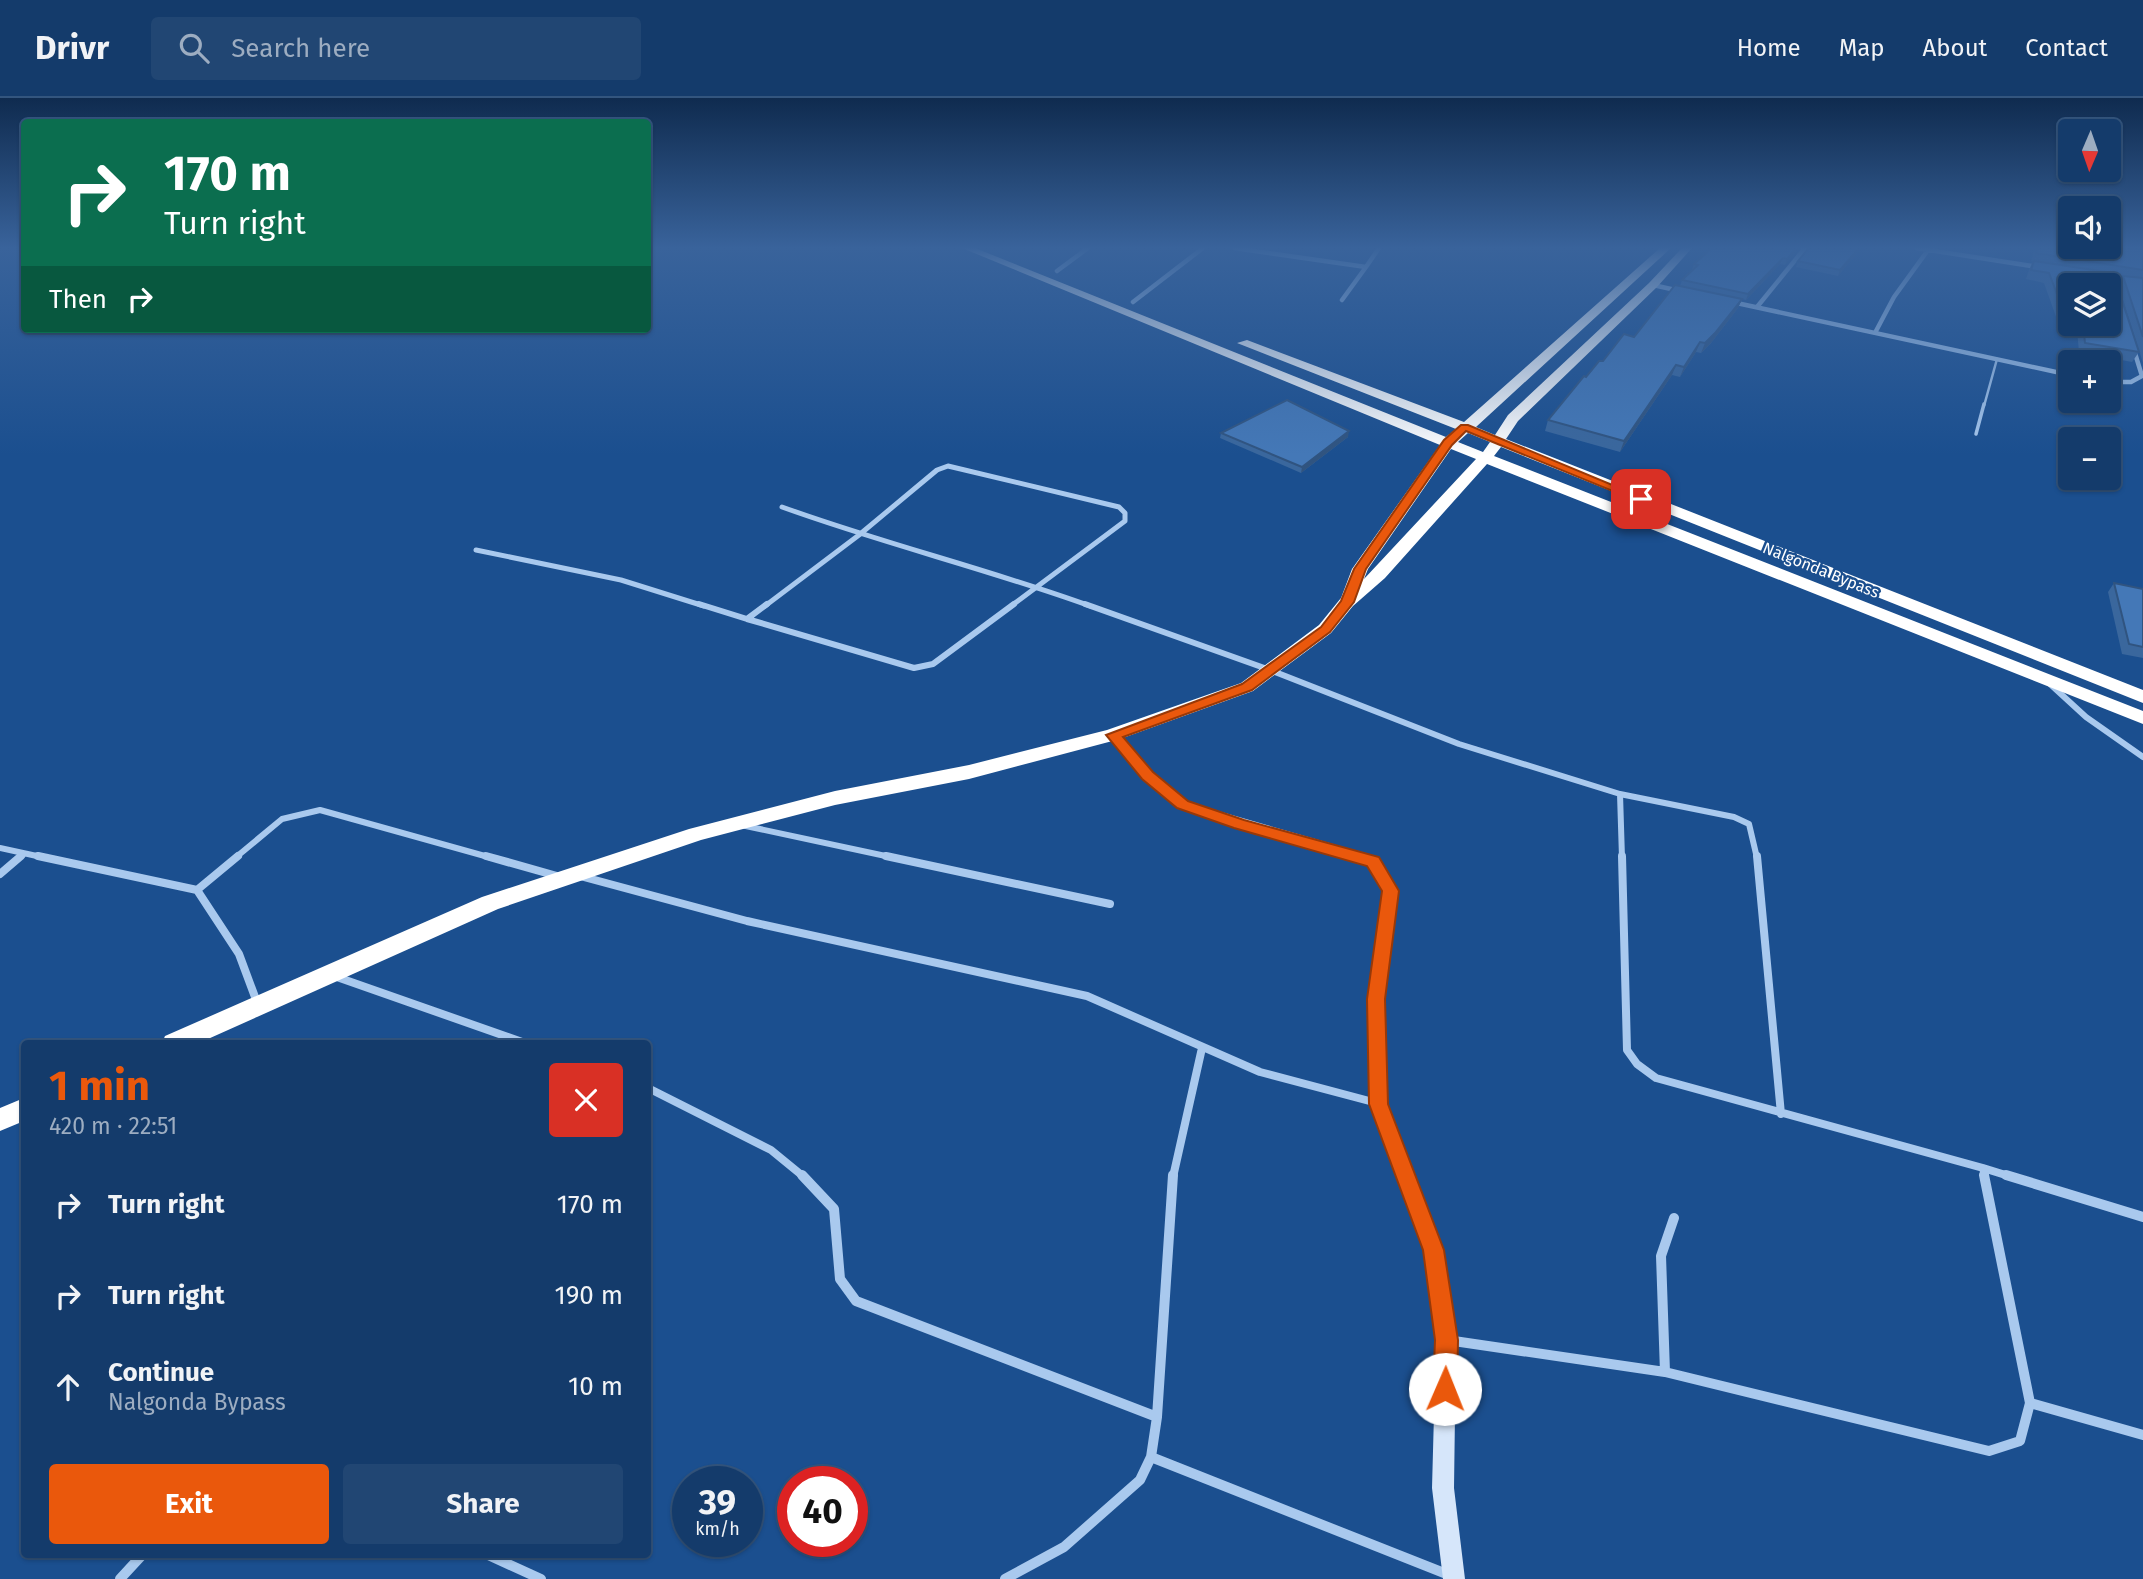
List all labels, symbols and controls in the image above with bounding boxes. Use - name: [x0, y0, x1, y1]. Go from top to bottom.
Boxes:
- search box: [151, 17, 641, 80]
- text: Drivr: [35, 28, 109, 68]
- icon: search: [175, 29, 213, 67]
- text: Search here: [231, 33, 370, 64]
- text: Home: [1737, 34, 1801, 62]
- text: Map: [1839, 34, 1885, 62]
- text: About: [1923, 34, 1987, 62]
- text: Contact: [2025, 34, 2108, 62]
- north arrow: [2058, 119, 2121, 182]
- map controls: [2058, 119, 2121, 490]
- text: 170 m: [164, 144, 291, 203]
- icon: right: [49, 147, 140, 238]
- button: sound: [2058, 196, 2121, 259]
- text: Turn right: [164, 204, 306, 242]
- button: layers: [2058, 273, 2121, 336]
- icon: right: [121, 280, 159, 318]
- text: Then: [49, 284, 107, 315]
- button: +: [2058, 350, 2121, 413]
- button: −: [2058, 427, 2121, 490]
- pin: [1611, 469, 1671, 529]
- icon: arrive: [1622, 480, 1660, 518]
- street label: Nalgonda Bypass: [1760, 538, 1882, 602]
- text: 1 min: [49, 1061, 150, 1111]
- button: close: [549, 1063, 623, 1137]
- text: 420 m · 22:51: [49, 1112, 177, 1140]
- icon: right: [49, 1186, 87, 1224]
- text: Turn right: [108, 1189, 225, 1220]
- text: 170 m: [557, 1189, 623, 1220]
- icon: right: [49, 1277, 87, 1315]
- text: Turn right: [108, 1280, 225, 1311]
- text: 190 m: [554, 1280, 623, 1311]
- position arrow: [1408, 1352, 1482, 1426]
- text: Continue: [108, 1357, 214, 1388]
- icon: ahead: [49, 1368, 87, 1406]
- text: 10 m: [568, 1371, 623, 1402]
- text: Nalgonda Bypass: [108, 1388, 286, 1416]
- button: Exit: [49, 1464, 329, 1544]
- button: Share: [343, 1464, 623, 1544]
- speed limit sign: 40: [777, 1466, 868, 1557]
- text: 39: [699, 1481, 736, 1523]
- text: km/h: [695, 1518, 740, 1540]

